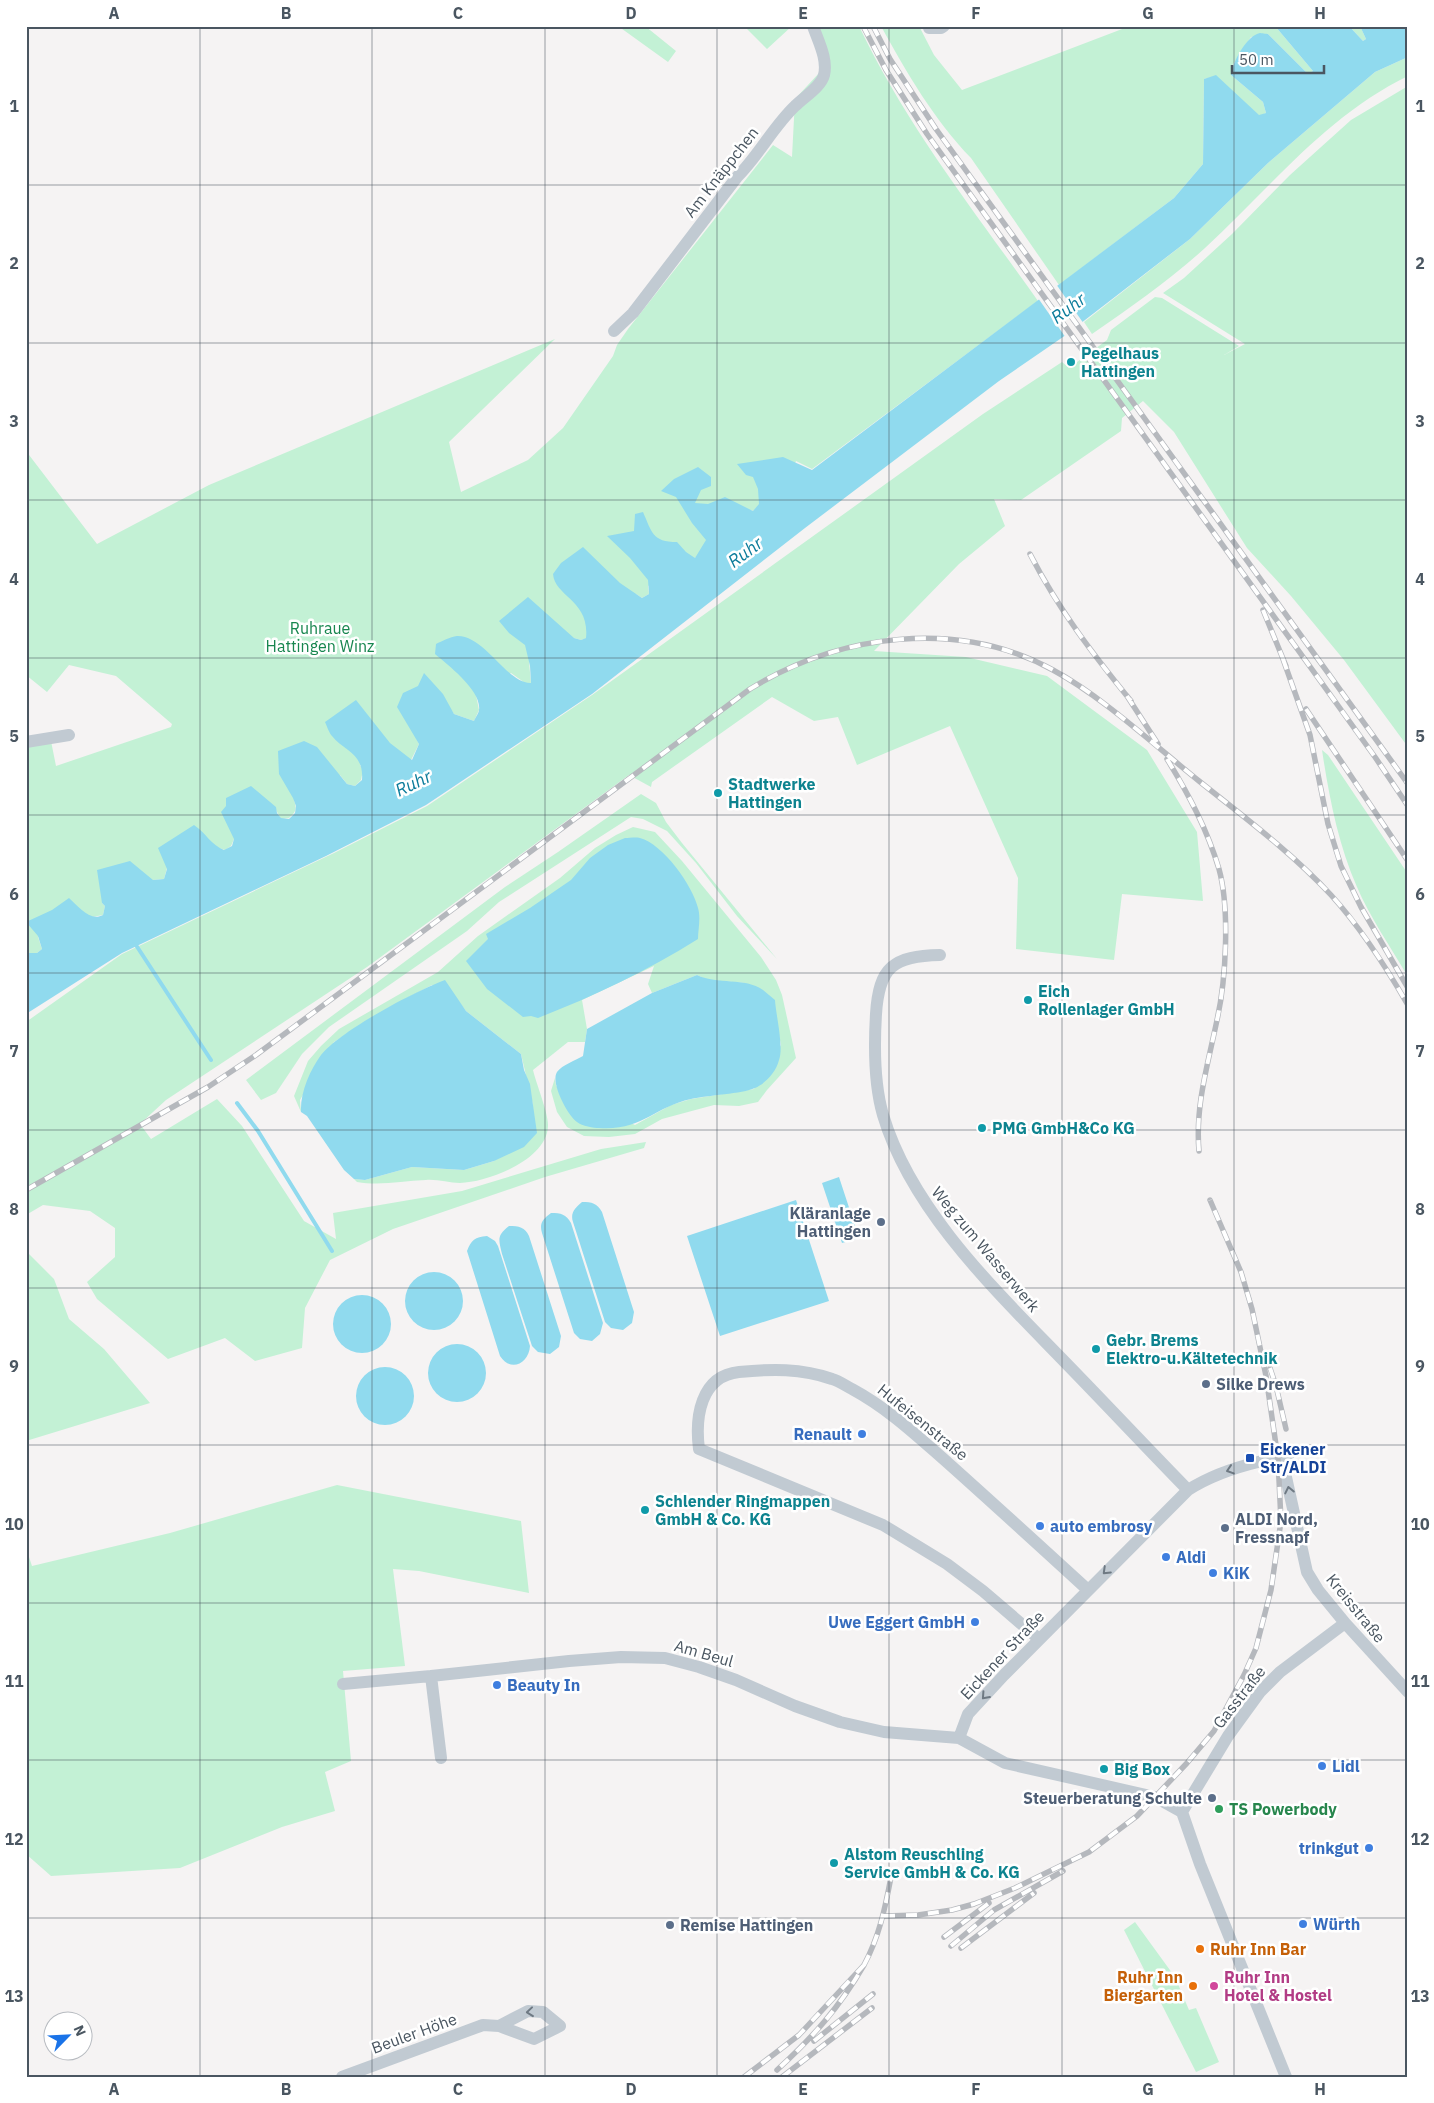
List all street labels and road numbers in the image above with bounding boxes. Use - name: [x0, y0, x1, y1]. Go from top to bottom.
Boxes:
- street label: Am Knäppchen: [680, 123, 762, 221]
- street label: Weg zum Wasserwerk: [928, 1182, 1045, 1316]
- street label: Hufeisenstraße: [874, 1379, 972, 1465]
- street label: Kreisstraße: [1322, 1569, 1390, 1647]
- street label: Eickener Straße: [956, 1606, 1048, 1704]
- street label: Am Beul: [672, 1635, 736, 1671]
- street label: Gasstraße: [1208, 1662, 1270, 1732]
- street label: Beuler Höhe: [369, 2008, 460, 2058]

